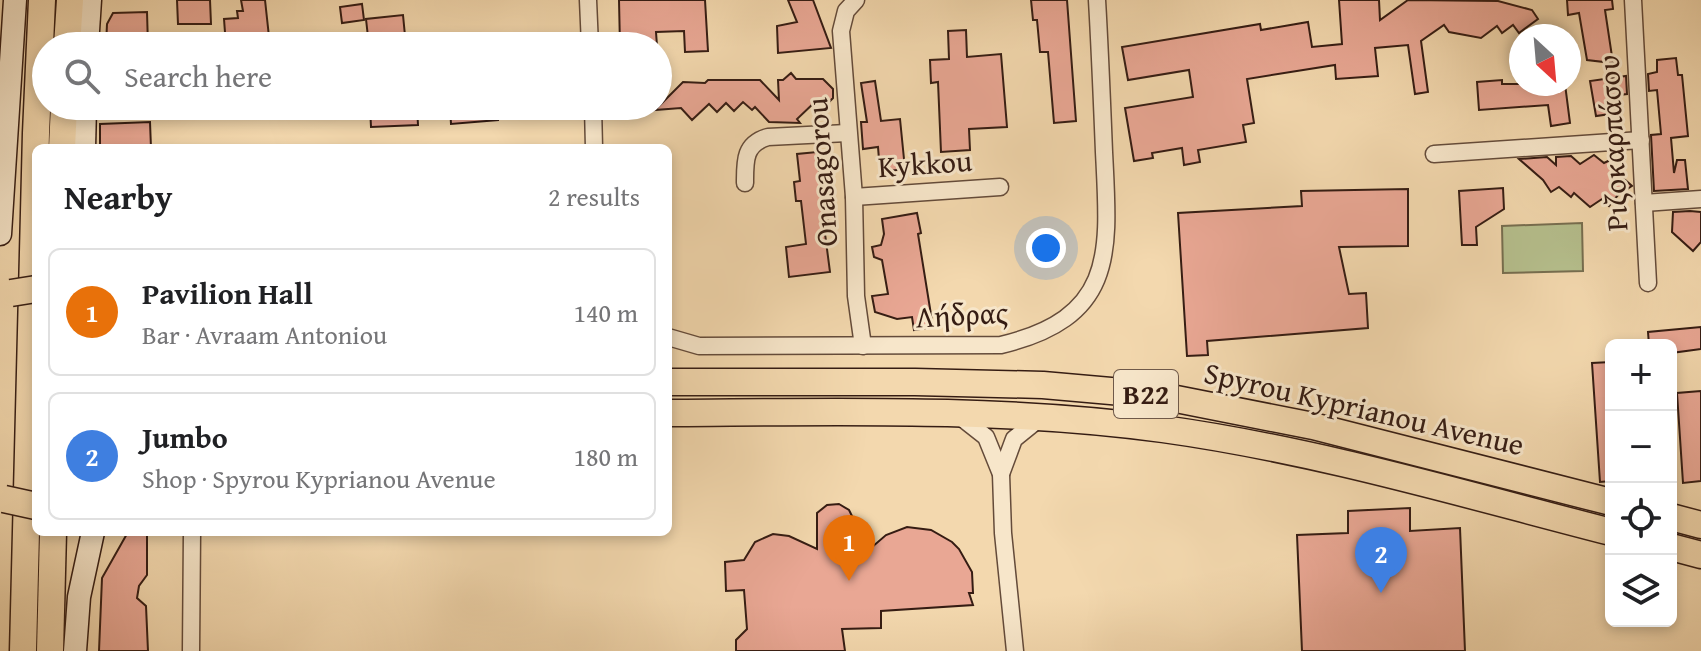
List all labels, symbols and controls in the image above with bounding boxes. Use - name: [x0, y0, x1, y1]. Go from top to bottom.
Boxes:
- north arrow: [1509, 24, 1581, 96]
- search box: [32, 32, 672, 120]
- icon: search: [60, 54, 104, 98]
- text: Search here: [124, 54, 272, 98]
- street label: Ριζοκαρπάσου: [1585, 54, 1639, 232]
- street label: Onasagorou: [794, 95, 848, 248]
- street label: Kykkou: [876, 138, 974, 188]
- text: Nearby: [64, 172, 173, 221]
- text: 2 results: [548, 177, 640, 216]
- your location: [1026, 228, 1066, 268]
- text: Pavilion Hall: [142, 271, 313, 315]
- street label: Λήδρας: [915, 290, 1010, 338]
- text: 1: [85, 293, 99, 332]
- text: 140 m: [573, 293, 638, 332]
- text: Bar · Avraam Antoniou: [142, 315, 387, 354]
- map controls: [1605, 339, 1677, 627]
- button: +: [1605, 339, 1677, 411]
- street label: Spyrou Kyprianou Avenue: [1200, 350, 1528, 466]
- road number: B22: [1114, 370, 1178, 418]
- button: −: [1605, 411, 1677, 483]
- text: Jumbo: [142, 415, 228, 459]
- text: 2: [85, 437, 99, 476]
- text: 180 m: [573, 437, 638, 476]
- text: Shop · Spyrou Kyprianou Avenue: [142, 459, 496, 498]
- button: locate: [1605, 483, 1677, 555]
- pin: 1: [823, 515, 875, 581]
- pin: 2: [1355, 527, 1407, 593]
- button: layers: [1605, 555, 1677, 627]

